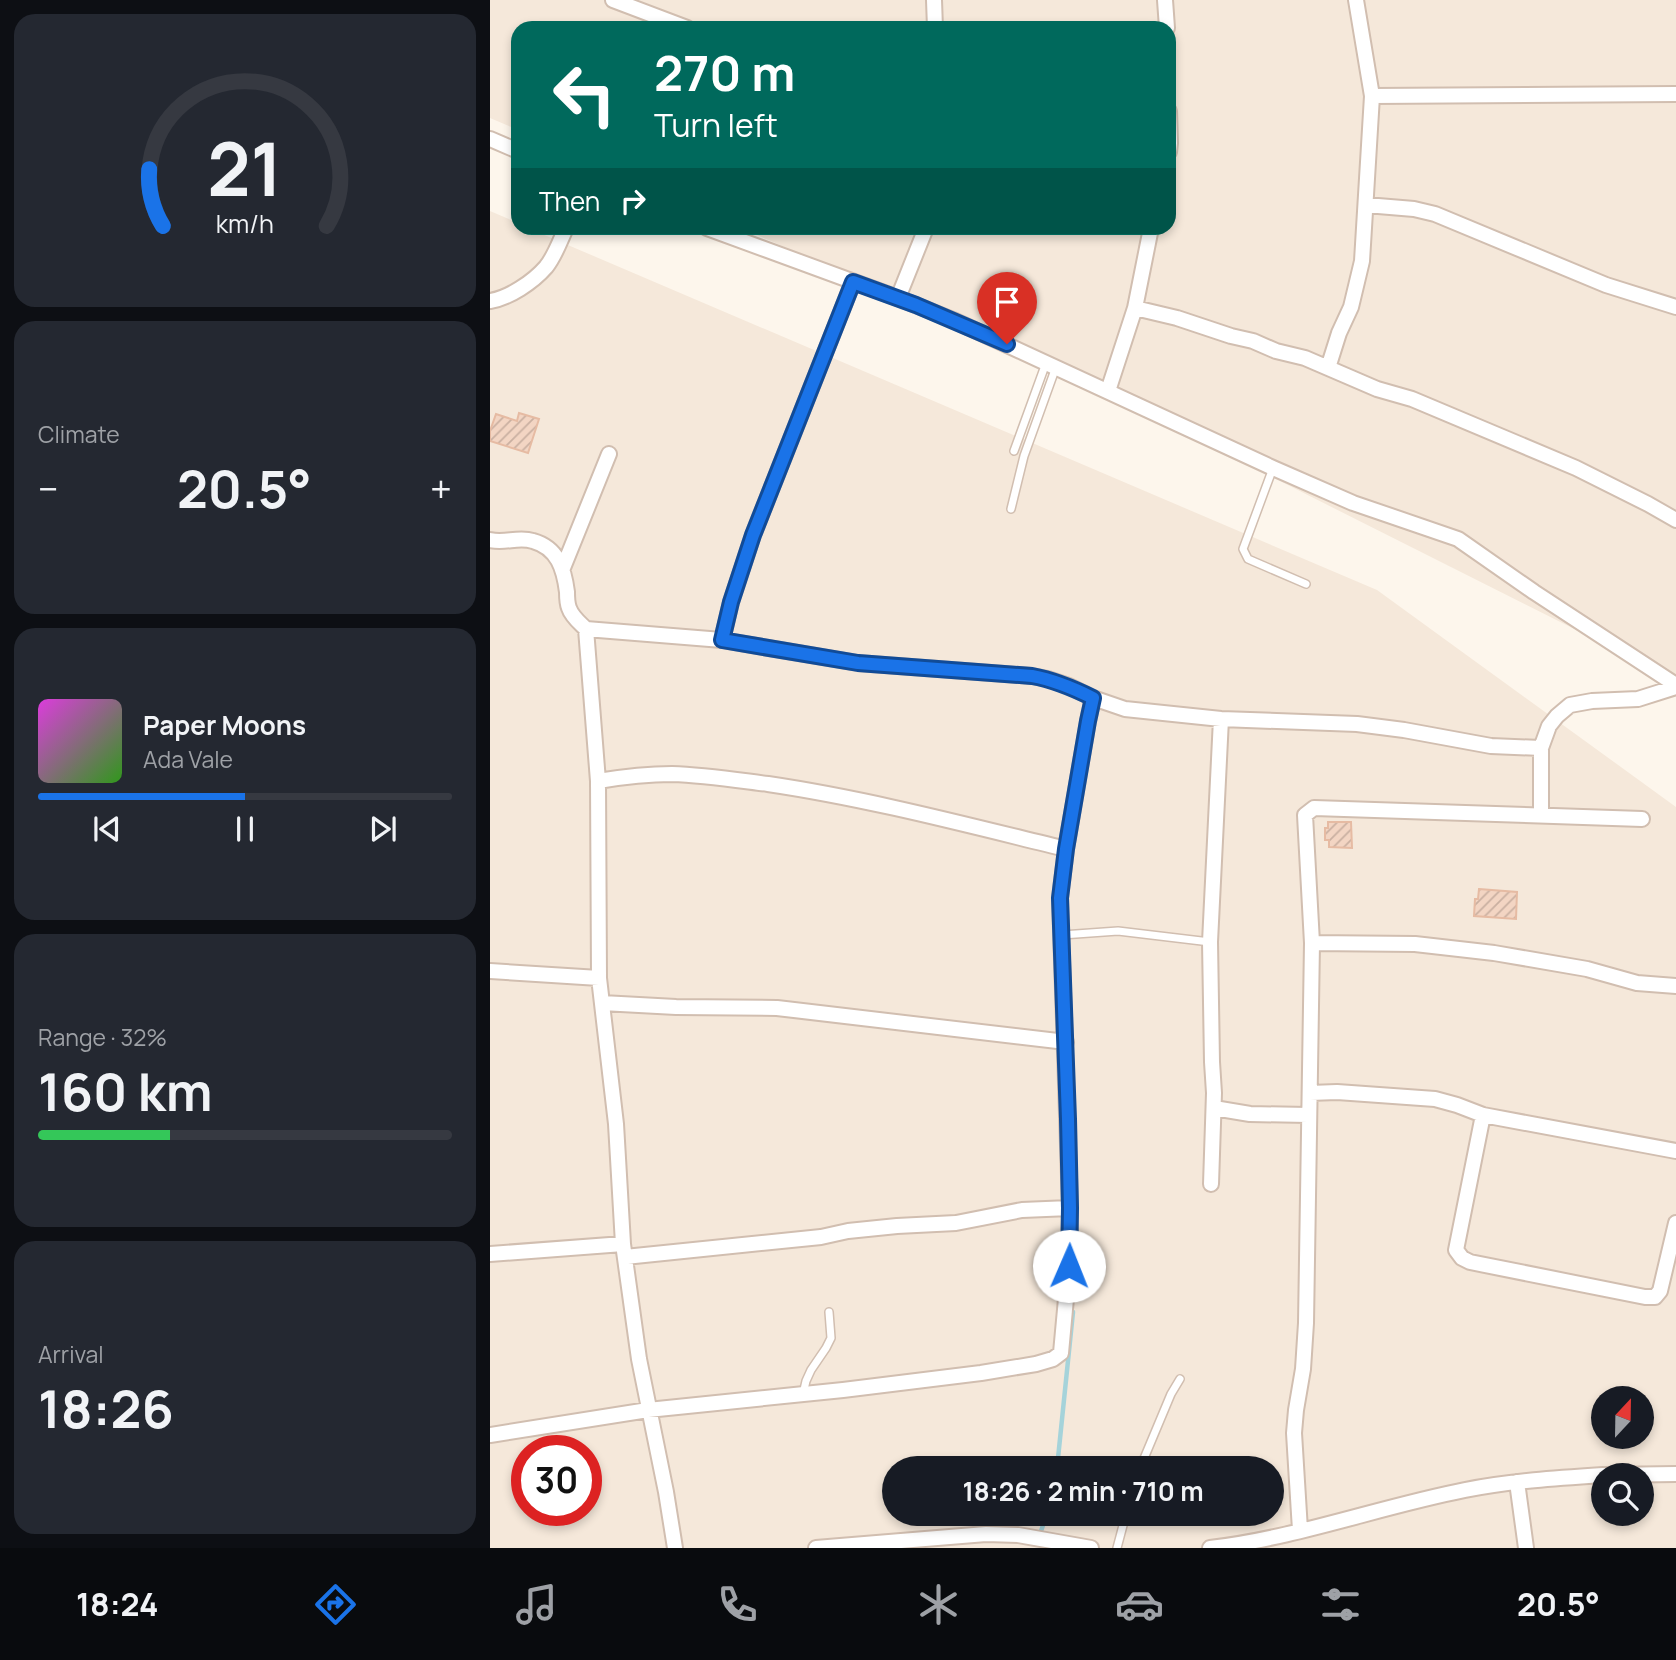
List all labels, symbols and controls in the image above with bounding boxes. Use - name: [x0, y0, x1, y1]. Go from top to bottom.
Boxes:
- text: 270 m: [654, 39, 795, 106]
- icon: left: [539, 49, 630, 140]
- text: Turn left: [654, 103, 778, 147]
- text: 21: [207, 119, 283, 219]
- icon: right: [614, 182, 652, 220]
- text: Then: [539, 183, 600, 219]
- text: km/h: [216, 206, 274, 241]
- pin: [977, 272, 1037, 344]
- icon: arrive: [988, 283, 1026, 321]
- text: Climate: [38, 418, 120, 450]
- text: 20.5°: [177, 453, 312, 524]
- text: −: [38, 462, 59, 514]
- text: +: [430, 462, 452, 514]
- text: Paper Moons: [143, 707, 306, 743]
- text: Ada Vale: [143, 743, 233, 775]
- icon: previous: [88, 810, 126, 848]
- icon: pause: [226, 810, 264, 848]
- icon: next: [364, 810, 402, 848]
- text: Range · 32%: [38, 1021, 167, 1053]
- text: 160 km: [38, 1056, 212, 1127]
- position arrow: [1032, 1229, 1106, 1303]
- text: Arrival: [38, 1338, 104, 1370]
- text: 18:26: [38, 1373, 174, 1444]
- north arrow: [1591, 1386, 1654, 1449]
- map controls: [1591, 1386, 1654, 1526]
- speed limit sign: 30: [511, 1435, 602, 1526]
- button: search: [1591, 1463, 1654, 1526]
- text: 18:26 · 2 min · 710 m: [962, 1473, 1204, 1509]
- icon: directions: [311, 1580, 360, 1629]
- icon: music: [512, 1580, 561, 1629]
- icon: phone: [713, 1580, 762, 1629]
- icon: climate: [914, 1580, 963, 1629]
- icon: car: [1115, 1580, 1164, 1629]
- icon: filters: [1316, 1580, 1365, 1629]
- text: 18:24: [76, 1582, 159, 1626]
- text: 20.5°: [1517, 1582, 1600, 1626]

